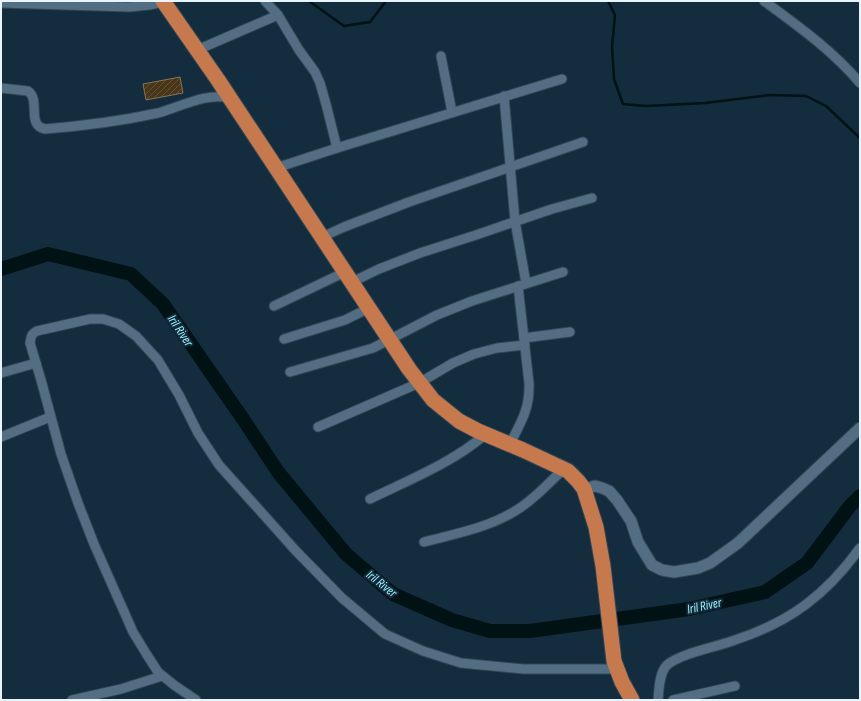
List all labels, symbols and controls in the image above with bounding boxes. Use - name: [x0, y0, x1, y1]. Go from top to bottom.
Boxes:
- water label: Iril River: [164, 312, 197, 351]
- water label: Iril River: [363, 567, 401, 602]
- water label: Iril River: [686, 594, 724, 617]

